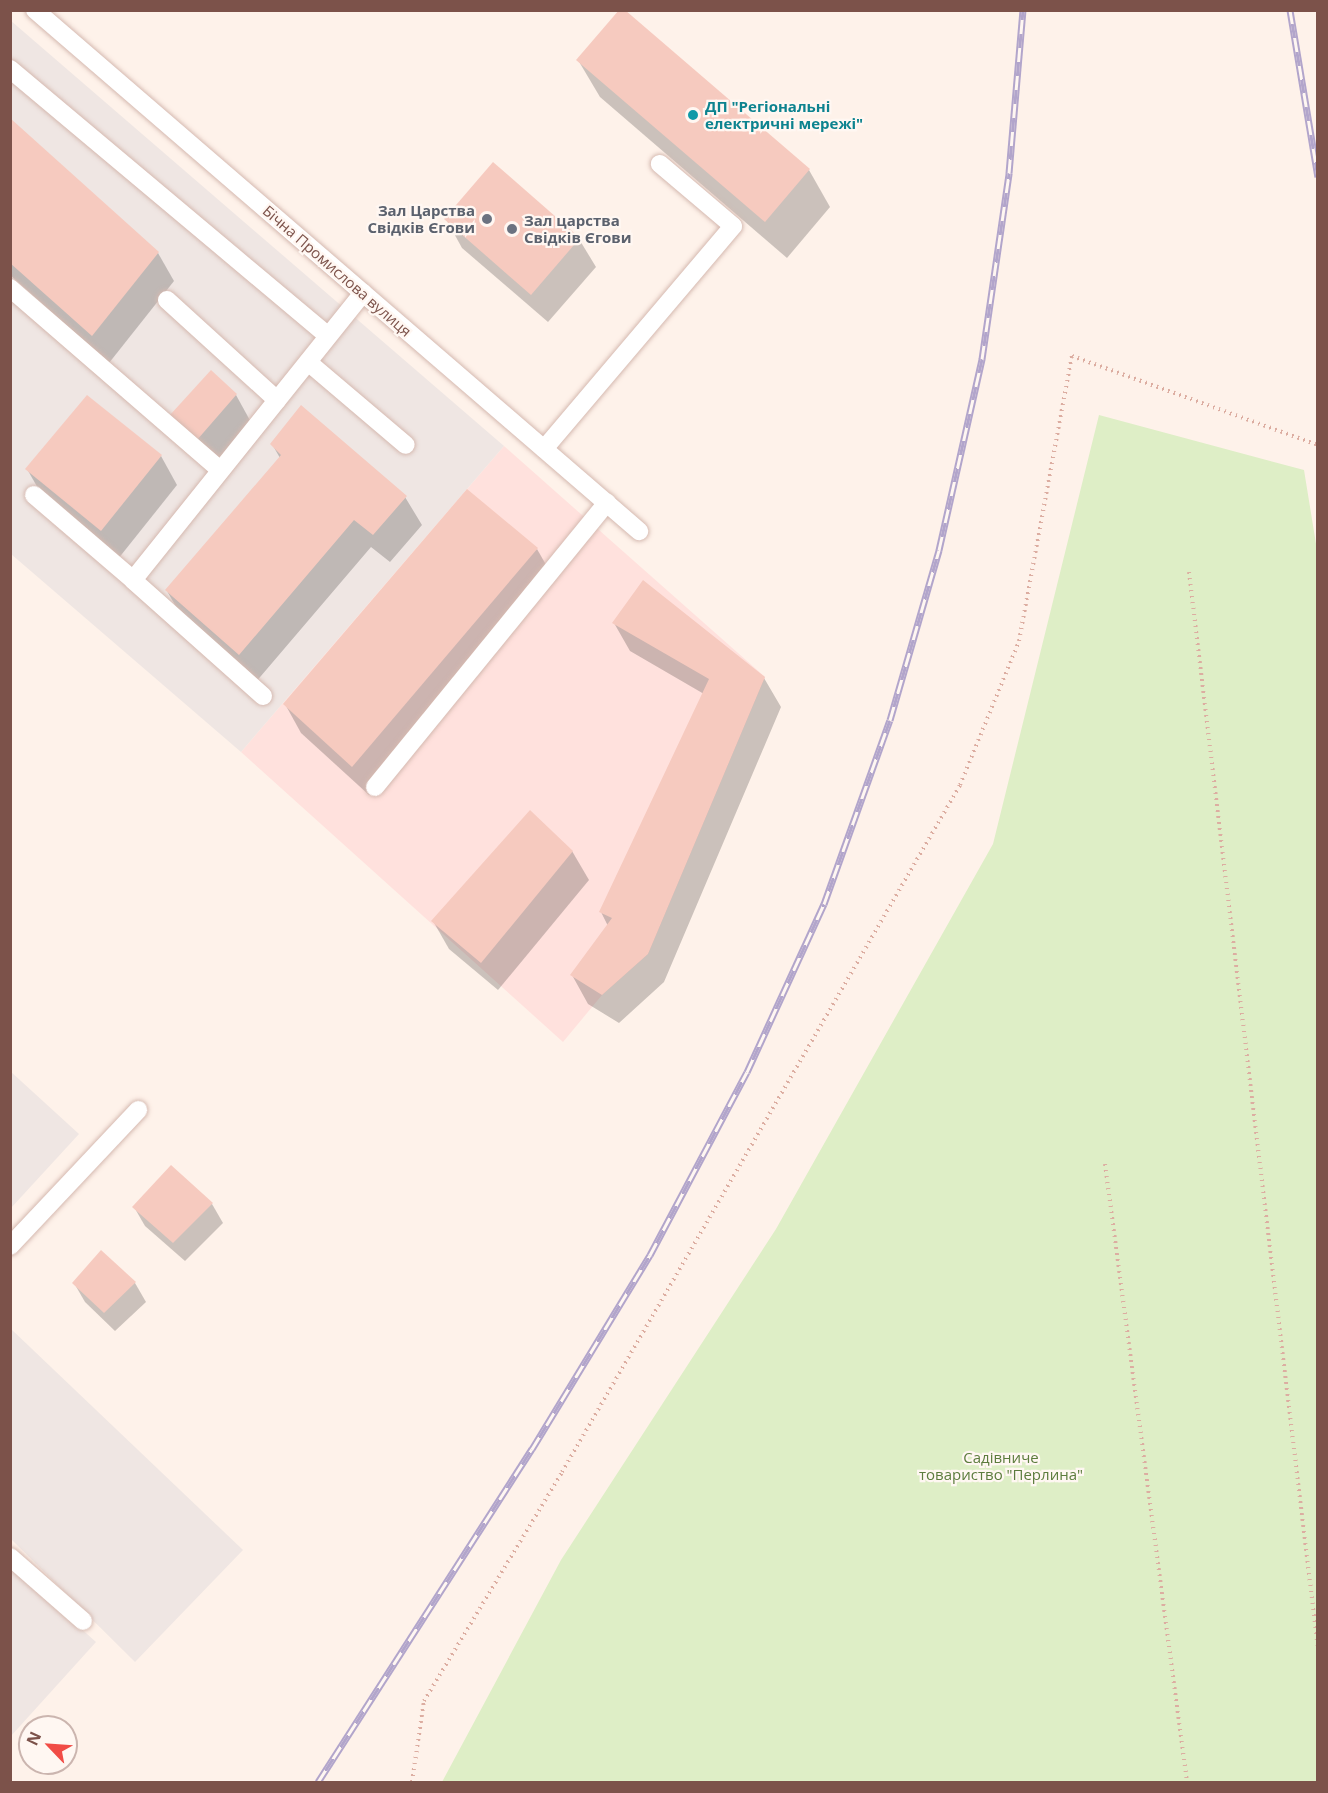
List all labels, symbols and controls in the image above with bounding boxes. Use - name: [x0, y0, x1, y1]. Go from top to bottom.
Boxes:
- place label: ДП "Регіональні електричні мережі": [705, 97, 863, 132]
- marker: ДП "Регіональні електричні мережі": [686, 108, 700, 122]
- place label: Зал Царства Свідків Єгови: [367, 201, 475, 236]
- street label: Бічна Промислова вулиця: [259, 202, 415, 340]
- place label: Зал царства Свідків Єгови: [524, 211, 632, 246]
- marker: Зал Царства Свідків Єгови: [480, 212, 494, 226]
- marker: Зал царства Свідків Єгови: [505, 222, 519, 236]
- park label: Садівниче товариство "Перлина": [919, 1448, 1083, 1483]
- north arrow: [18, 1715, 78, 1775]
- text: N: [21, 1728, 46, 1749]

